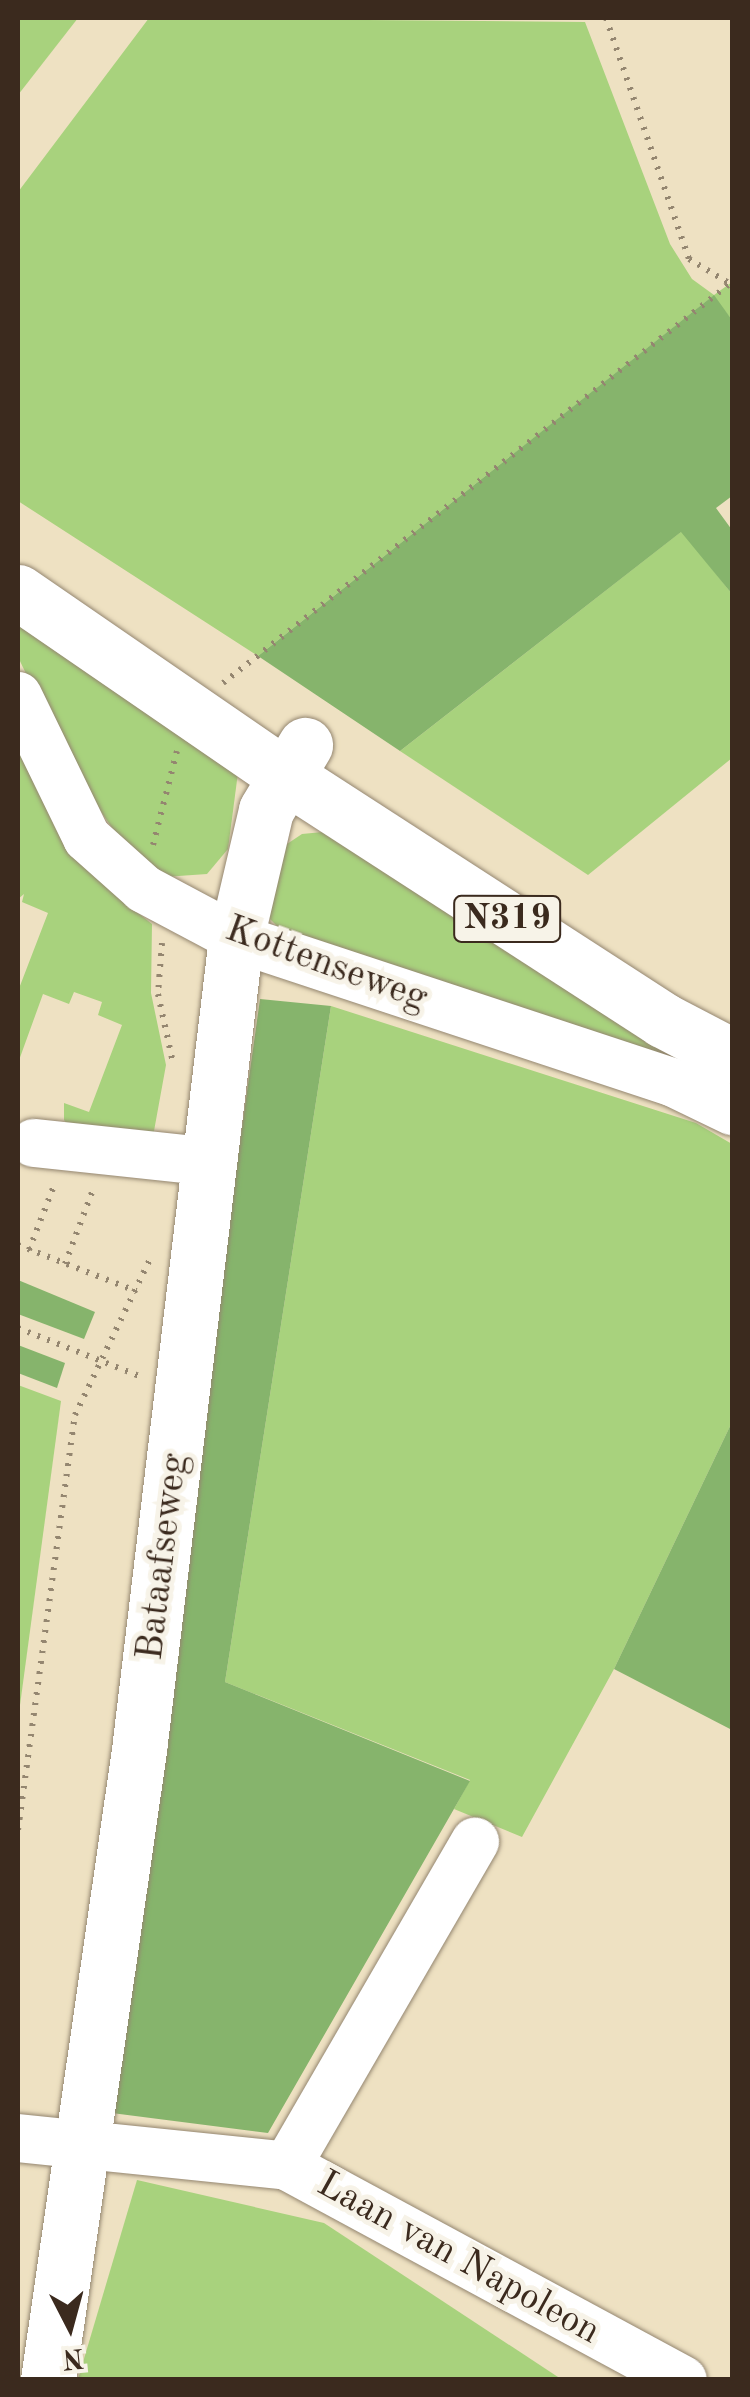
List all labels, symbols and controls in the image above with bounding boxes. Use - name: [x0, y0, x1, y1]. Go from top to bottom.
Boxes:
- road number: N319: [452, 889, 562, 949]
- street label: Kottenseweg: [219, 907, 433, 1023]
- street label: Bataafseweg: [129, 1451, 199, 1663]
- street label: Laan van Napoleon: [308, 2162, 608, 2356]
- north arrow: [20, 2277, 120, 2377]
- text: N: [61, 2342, 85, 2372]

